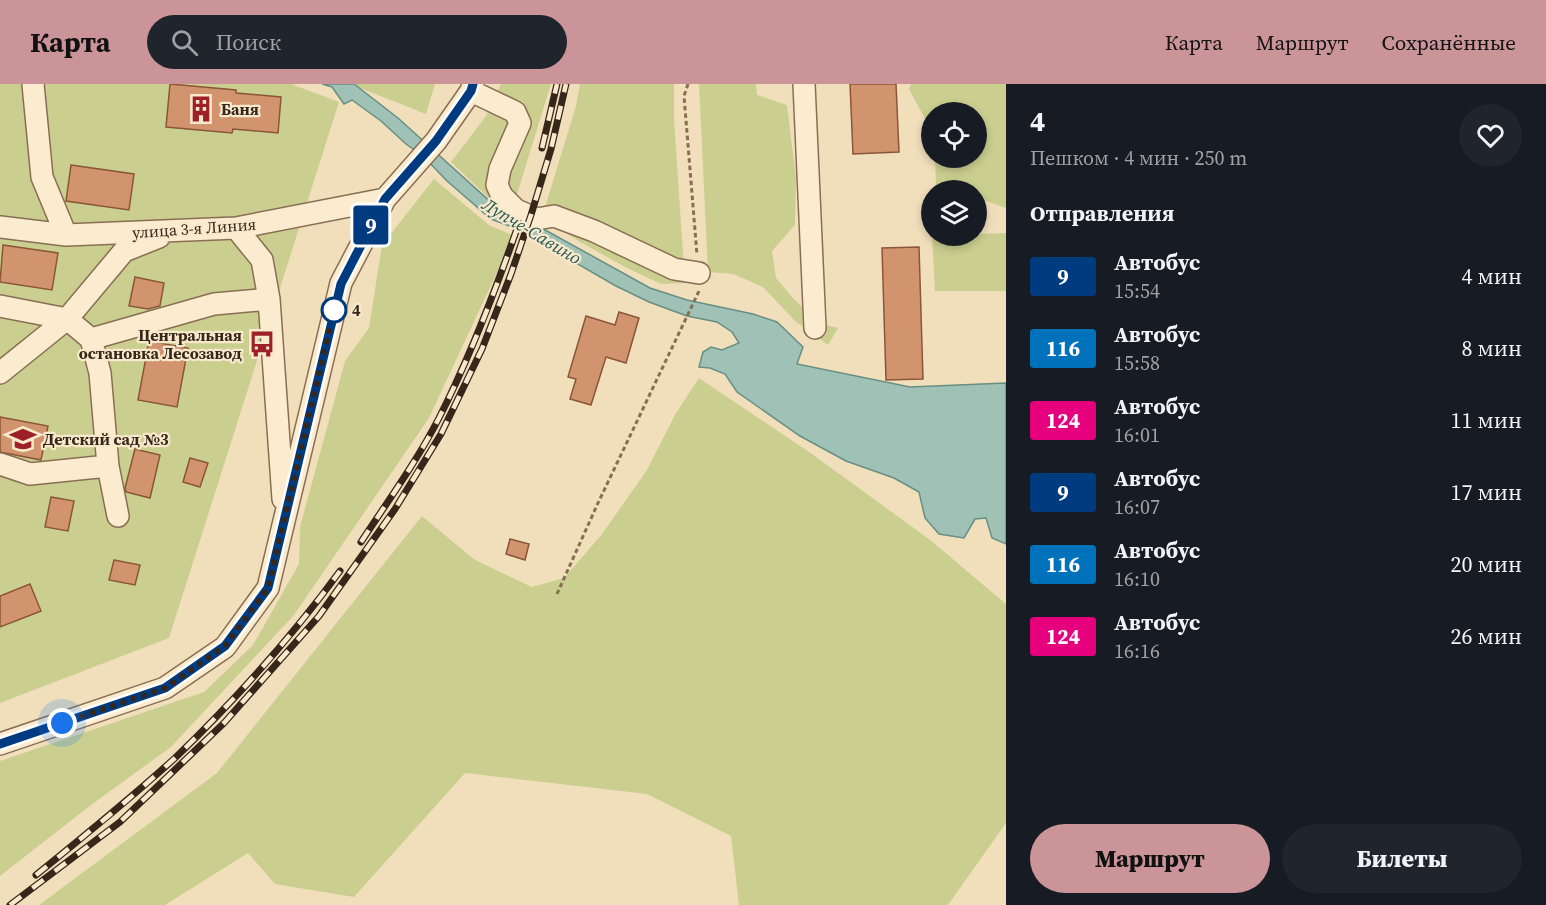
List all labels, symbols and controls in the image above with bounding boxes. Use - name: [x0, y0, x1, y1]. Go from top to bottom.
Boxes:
- search box: [147, 15, 567, 69]
- text: Карта: [30, 23, 111, 61]
- icon: search: [168, 26, 201, 59]
- text: Поиск: [216, 27, 281, 57]
- text: Карта: [1165, 28, 1223, 57]
- text: Маршрут: [1256, 28, 1349, 57]
- text: Сохранённые: [1382, 28, 1516, 57]
- building icon: Баня: [186, 94, 216, 124]
- place label: Баня: [221, 98, 259, 120]
- map controls: [921, 102, 987, 246]
- button: locate: [921, 102, 987, 168]
- text: 4: [1030, 102, 1045, 140]
- button: heart: [1459, 104, 1522, 167]
- text: Пешком · 4 мин · 250 m: [1030, 144, 1247, 172]
- button: layers: [921, 180, 987, 246]
- water label: Лупче-Савино: [477, 191, 586, 270]
- text: Отправления: [1030, 198, 1174, 228]
- line badge: 9: [352, 206, 391, 244]
- text: 9: [365, 211, 377, 240]
- street label: улица 3-я Линия: [131, 213, 257, 243]
- text: Автобус: [1114, 247, 1200, 277]
- text: 4 мин: [1461, 261, 1522, 291]
- text: 9: [1057, 262, 1069, 291]
- text: 15:54: [1114, 277, 1160, 305]
- marker: 4: [321, 297, 347, 323]
- place label: 4: [352, 299, 361, 321]
- text: Автобус: [1114, 319, 1200, 349]
- place label: Центральная остановка Лесозавод: [79, 324, 242, 364]
- bus stop icon: Центральная остановка Лесозавод: [247, 329, 277, 359]
- text: 8 мин: [1461, 333, 1522, 363]
- text: 116: [1046, 334, 1080, 363]
- text: 15:58: [1114, 349, 1160, 377]
- text: Автобус: [1114, 391, 1200, 421]
- text: 11 мин: [1450, 405, 1522, 435]
- text: 124: [1046, 406, 1080, 435]
- text: 16:01: [1114, 421, 1160, 449]
- school or university icon: Детский сад №3: [8, 424, 38, 454]
- place label: Детский сад №3: [43, 428, 169, 450]
- text: Автобус: [1114, 463, 1200, 493]
- text: 17 мин: [1450, 477, 1522, 507]
- text: 9: [1057, 478, 1069, 507]
- text: 16:07: [1114, 493, 1160, 521]
- text: Автобус: [1114, 535, 1200, 565]
- text: 20 мин: [1450, 549, 1522, 579]
- text: 116: [1046, 550, 1080, 579]
- text: 16:10: [1114, 565, 1160, 593]
- text: Автобус: [1114, 607, 1200, 637]
- text: 26 мин: [1450, 621, 1522, 651]
- text: 124: [1046, 622, 1080, 651]
- text: 16:16: [1114, 637, 1160, 665]
- your location: [47, 708, 77, 738]
- button: Маршрут: [1030, 824, 1270, 893]
- button: Билеты: [1282, 824, 1522, 893]

